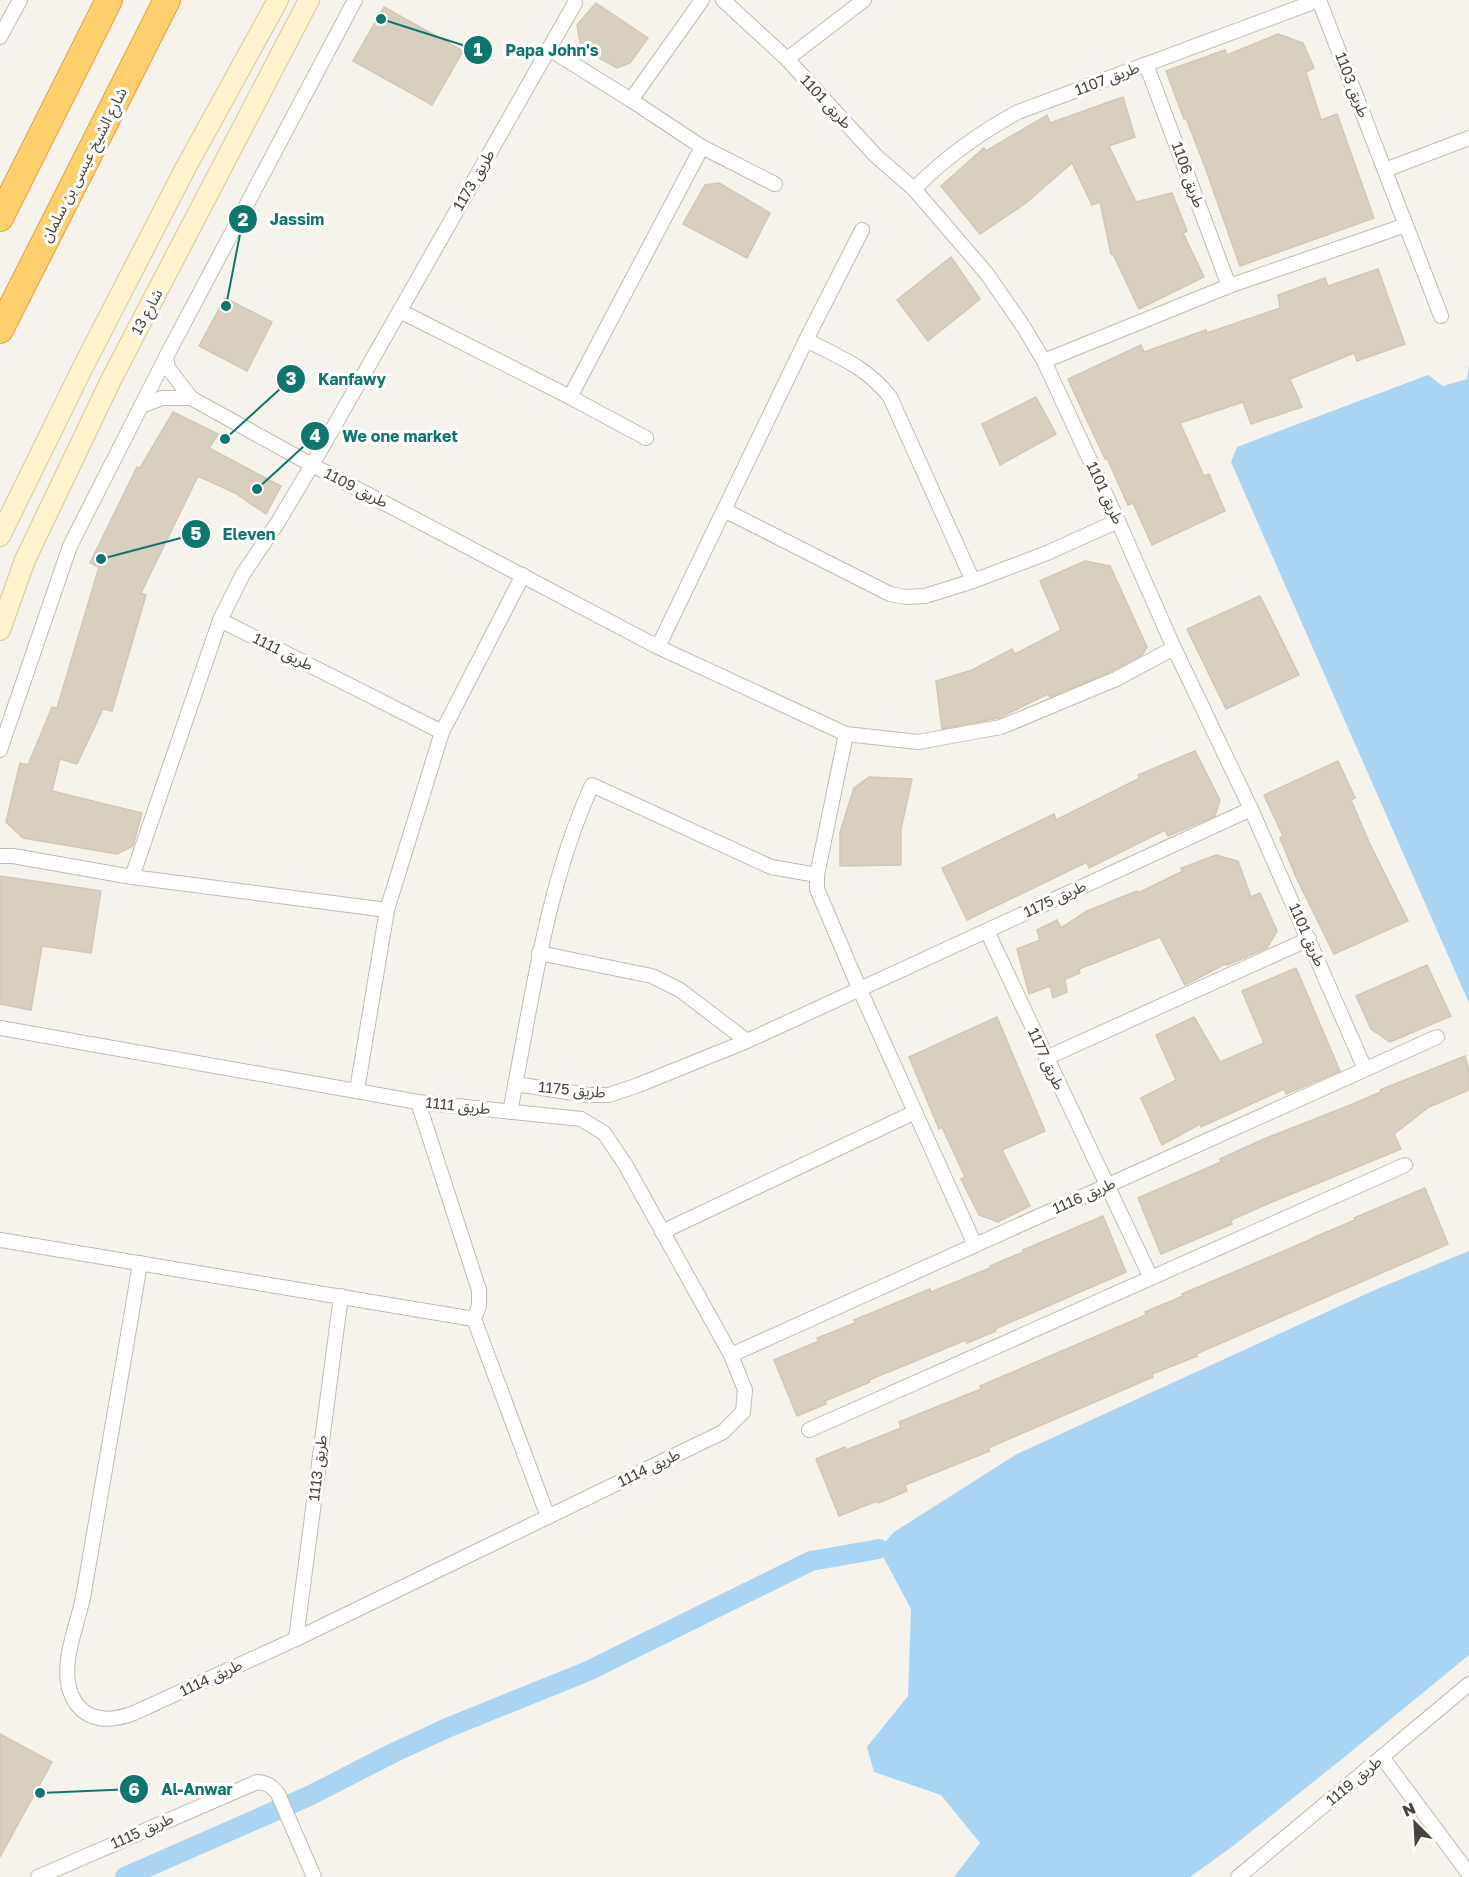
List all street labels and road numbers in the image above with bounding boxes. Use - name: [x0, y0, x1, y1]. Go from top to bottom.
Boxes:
- street label: طريق 1103: [1330, 49, 1374, 121]
- street label: طريق 1107: [1072, 58, 1142, 100]
- street label: طريق 1101: [796, 71, 856, 133]
- street label: شارع الشيخ عيسى بن سلمان: [36, 84, 134, 247]
- street label: طريق 1106: [1167, 139, 1209, 211]
- street label: طريق 1173: [449, 146, 499, 214]
- street label: شارع 13: [127, 285, 169, 339]
- street label: طريق 1101: [1082, 458, 1128, 528]
- street label: طريق 1109: [321, 463, 391, 513]
- street label: طريق 1111: [249, 628, 317, 676]
- street label: طريق 1175: [1020, 876, 1090, 922]
- street label: طريق 1101: [1284, 900, 1330, 970]
- street label: طريق 1177: [1023, 1025, 1069, 1093]
- street label: طريق 1175: [538, 1077, 606, 1103]
- street label: طريق 1111: [425, 1093, 491, 1119]
- street label: طريق 1116: [1049, 1173, 1119, 1219]
- street label: طريق 1113: [304, 1434, 332, 1502]
- street label: طريق 1114: [615, 1444, 683, 1492]
- street label: طريق 1114: [176, 1655, 246, 1701]
- street label: طريق 1119: [1322, 1752, 1386, 1810]
- street label: طريق 1115: [108, 1808, 176, 1854]

